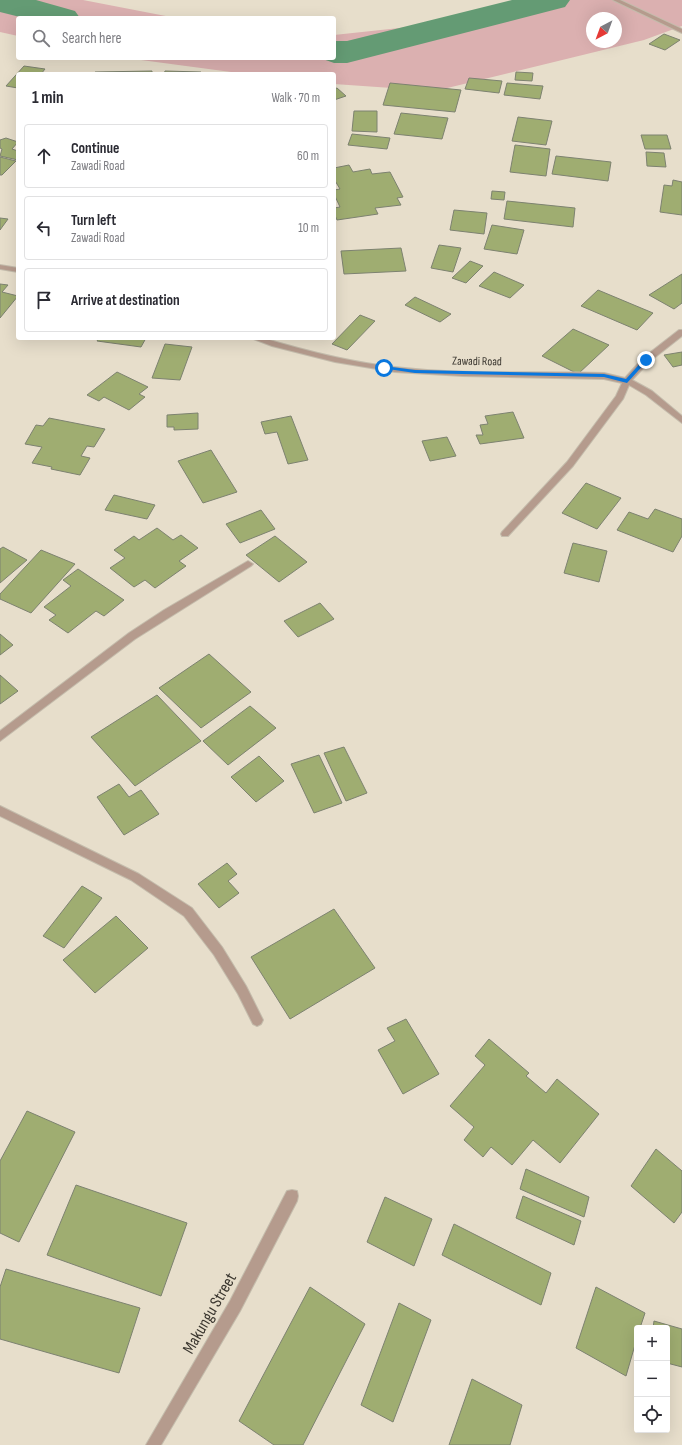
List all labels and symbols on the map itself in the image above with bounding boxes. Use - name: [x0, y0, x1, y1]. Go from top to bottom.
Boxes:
- north arrow: [586, 12, 622, 48]
- route end: [637, 351, 655, 369]
- street label: Zawadi Road: [452, 354, 502, 369]
- route start: [375, 359, 393, 377]
- street label: Makungu Street: [179, 1270, 241, 1357]

